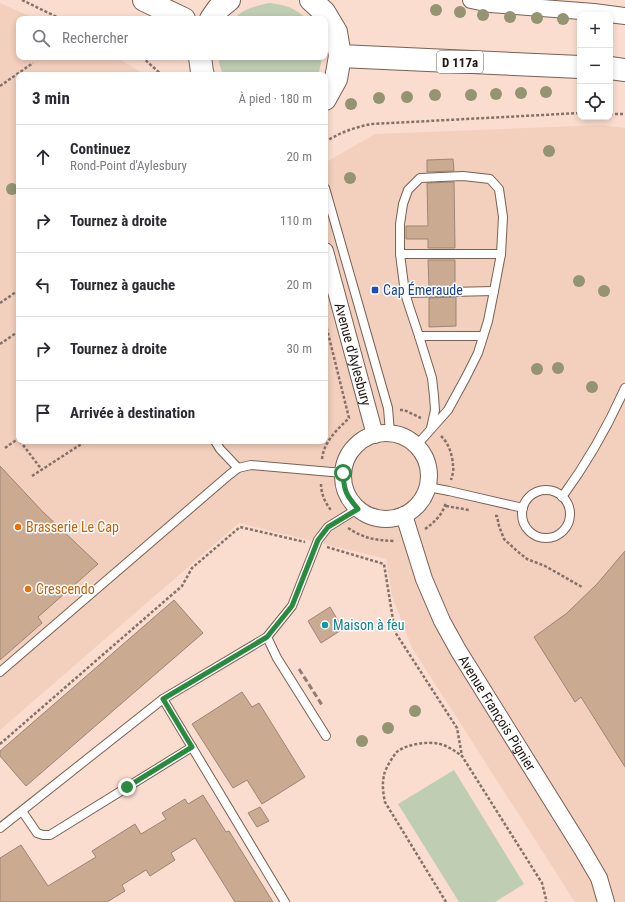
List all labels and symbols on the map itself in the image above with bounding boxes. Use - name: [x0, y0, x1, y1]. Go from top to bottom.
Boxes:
- road number: D 117a: [437, 51, 483, 73]
- place label: Cap Émeraude: [383, 281, 463, 298]
- marker: Cap Émeraude: [370, 285, 380, 295]
- street label: Avenue d'Aylesbury: [331, 301, 375, 408]
- route start: [334, 464, 352, 482]
- place label: Brasserie Le Cap: [26, 519, 119, 535]
- marker: Brasserie Le Cap: [13, 522, 23, 532]
- place label: Crescendo: [36, 581, 95, 597]
- marker: Crescendo: [23, 584, 33, 594]
- place label: Maison à feu: [333, 617, 404, 633]
- marker: Maison à feu: [320, 620, 330, 630]
- street label: Avenue François Pignier: [455, 652, 539, 773]
- route end: [118, 778, 136, 796]

